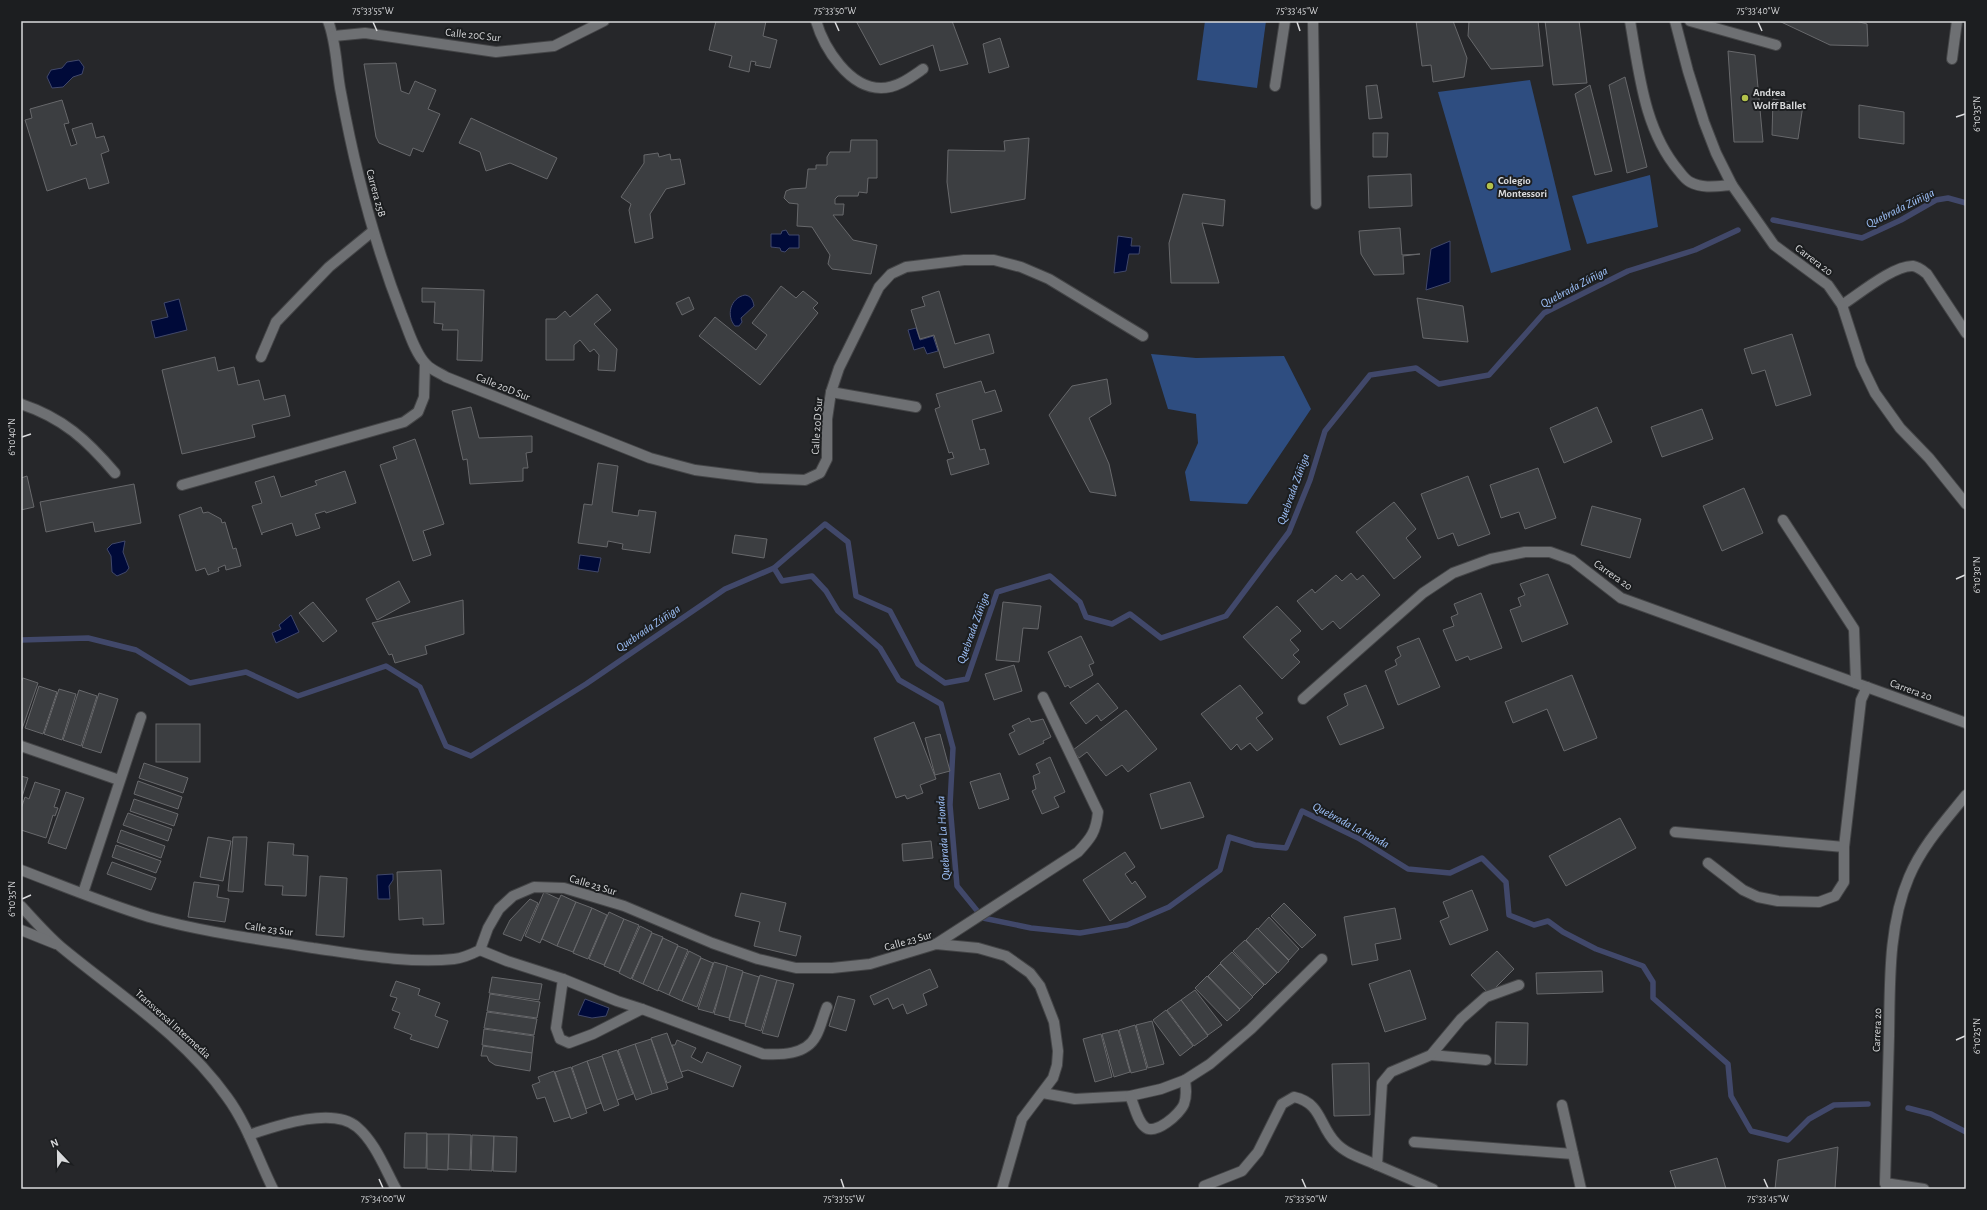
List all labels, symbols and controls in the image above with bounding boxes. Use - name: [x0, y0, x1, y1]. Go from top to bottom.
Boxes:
- text: 75°33'55"W: [352, 6, 394, 16]
- text: 75°33'50"W: [814, 6, 856, 16]
- text: 75°33'45"W: [1276, 6, 1318, 16]
- text: 75°33'40"W: [1736, 6, 1780, 16]
- street label: Calle 20C Sur: [445, 27, 502, 43]
- place label: Andrea Wolff Ballet: [1753, 87, 1806, 111]
- marker: Andrea Wolff Ballet: [1740, 93, 1750, 103]
- text: 6°10'35"N: [1972, 96, 1982, 132]
- street label: Carrera 25B: [364, 168, 388, 218]
- place label: Colegio Montessori: [1498, 175, 1547, 199]
- marker: Colegio Montessori: [1485, 181, 1495, 191]
- water label: Quebrada Zúñiga: [1864, 186, 1937, 231]
- street label: Carrera 20: [1793, 242, 1835, 278]
- water label: Quebrada Zúñiga: [1538, 264, 1610, 311]
- street label: Calle 20D Sur: [474, 371, 532, 403]
- street label: Calle 20D Sur: [810, 397, 825, 455]
- text: 6°10'40"N: [7, 418, 17, 456]
- water label: Quebrada Zúñiga: [1275, 452, 1312, 526]
- text: 6°10'30"N: [1972, 556, 1982, 594]
- street label: Carrera 20: [1592, 558, 1634, 592]
- water label: Quebrada Zúñiga: [955, 591, 992, 665]
- water label: Quebrada Zúñiga: [614, 602, 683, 655]
- street label: Carrera 20: [1888, 677, 1934, 703]
- water label: Quebrada La Honda: [934, 795, 953, 881]
- water label: Quebrada La Honda: [1310, 800, 1391, 851]
- street label: Calle 23 Sur: [568, 873, 618, 898]
- text: 6°10'35"N: [7, 881, 17, 917]
- street label: Calle 23 Sur: [244, 920, 294, 938]
- street label: Calle 23 Sur: [883, 929, 933, 953]
- street label: Transversal Intermedia: [133, 987, 213, 1061]
- street label: Carrera 20: [1871, 1008, 1883, 1052]
- text: 6°10'25"N: [1972, 1018, 1982, 1054]
- north arrow: [38, 1132, 78, 1172]
- text: N: [49, 1137, 60, 1150]
- text: 75°34'00"W: [361, 1194, 405, 1204]
- text: 75°33'55"W: [823, 1194, 865, 1204]
- text: 75°33'50"W: [1285, 1194, 1327, 1204]
- text: 75°33'45"W: [1747, 1194, 1789, 1204]

